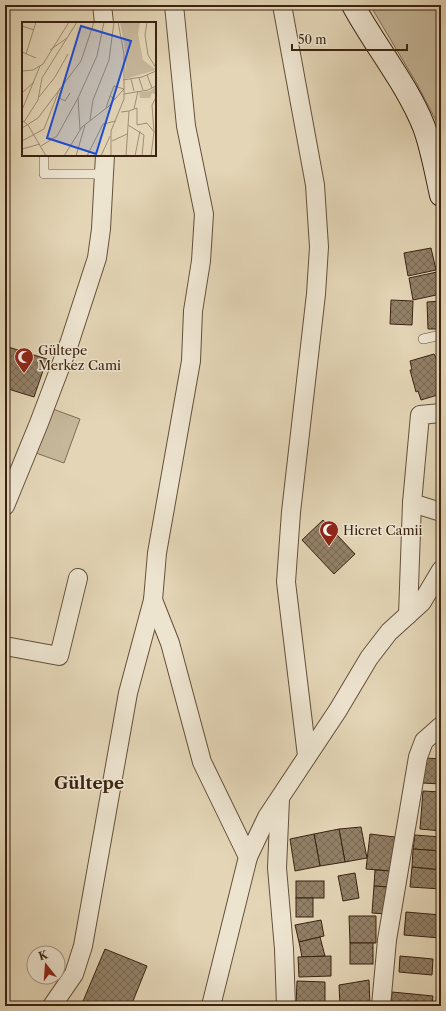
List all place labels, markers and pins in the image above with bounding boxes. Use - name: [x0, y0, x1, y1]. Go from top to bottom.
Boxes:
- place label: Gültepe Merkez Cami: [38, 342, 121, 373]
- mosque icon: Gültepe Merkez Cami: [13, 346, 35, 374]
- mosque icon: Hicret Camii: [318, 519, 340, 547]
- place label: Hicret Camii: [343, 522, 423, 538]

